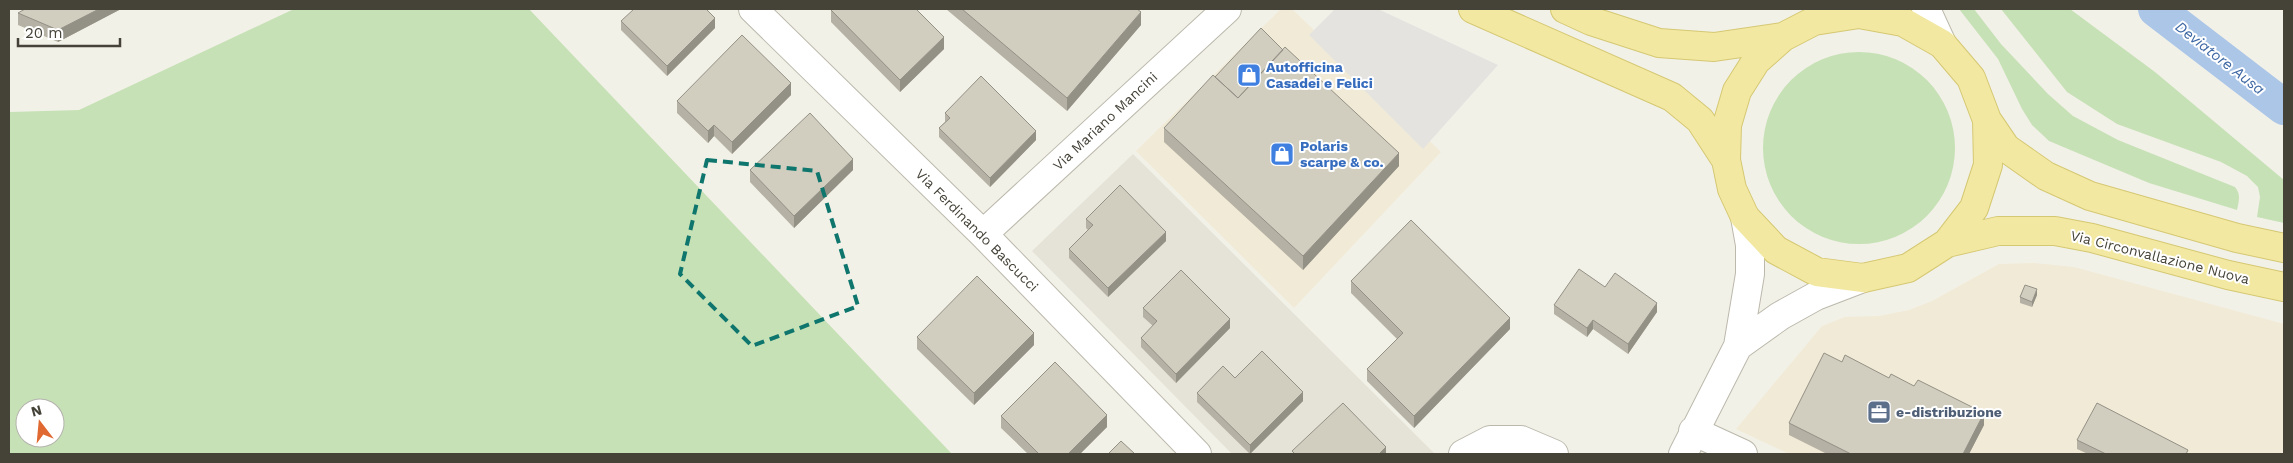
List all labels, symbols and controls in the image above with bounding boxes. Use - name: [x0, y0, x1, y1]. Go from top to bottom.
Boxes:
- scale bar: [18, 15, 120, 47]
- water label: Deviatore Ausa: [2172, 18, 2268, 98]
- text: 20 m: [25, 24, 63, 42]
- place label: Autofficina Casadei e Felici: [1266, 59, 1373, 91]
- shop icon: Autofficina Casadei e Felici: [1236, 62, 1262, 88]
- street label: Via Mariano Mancini: [1050, 69, 1160, 173]
- place label: Polaris scarpe & co.: [1300, 138, 1384, 170]
- shop icon: Polaris scarpe & co.: [1269, 141, 1295, 167]
- street label: Via Ferdinando Bascucci: [912, 165, 1042, 295]
- street label: Via Circonvallazione Nuova: [2069, 227, 2251, 287]
- north arrow: [15, 398, 65, 448]
- office icon: e-distribuzione: [1866, 399, 1892, 425]
- text: N: [29, 401, 44, 420]
- place label: e-distribuzione: [1896, 404, 2002, 420]

